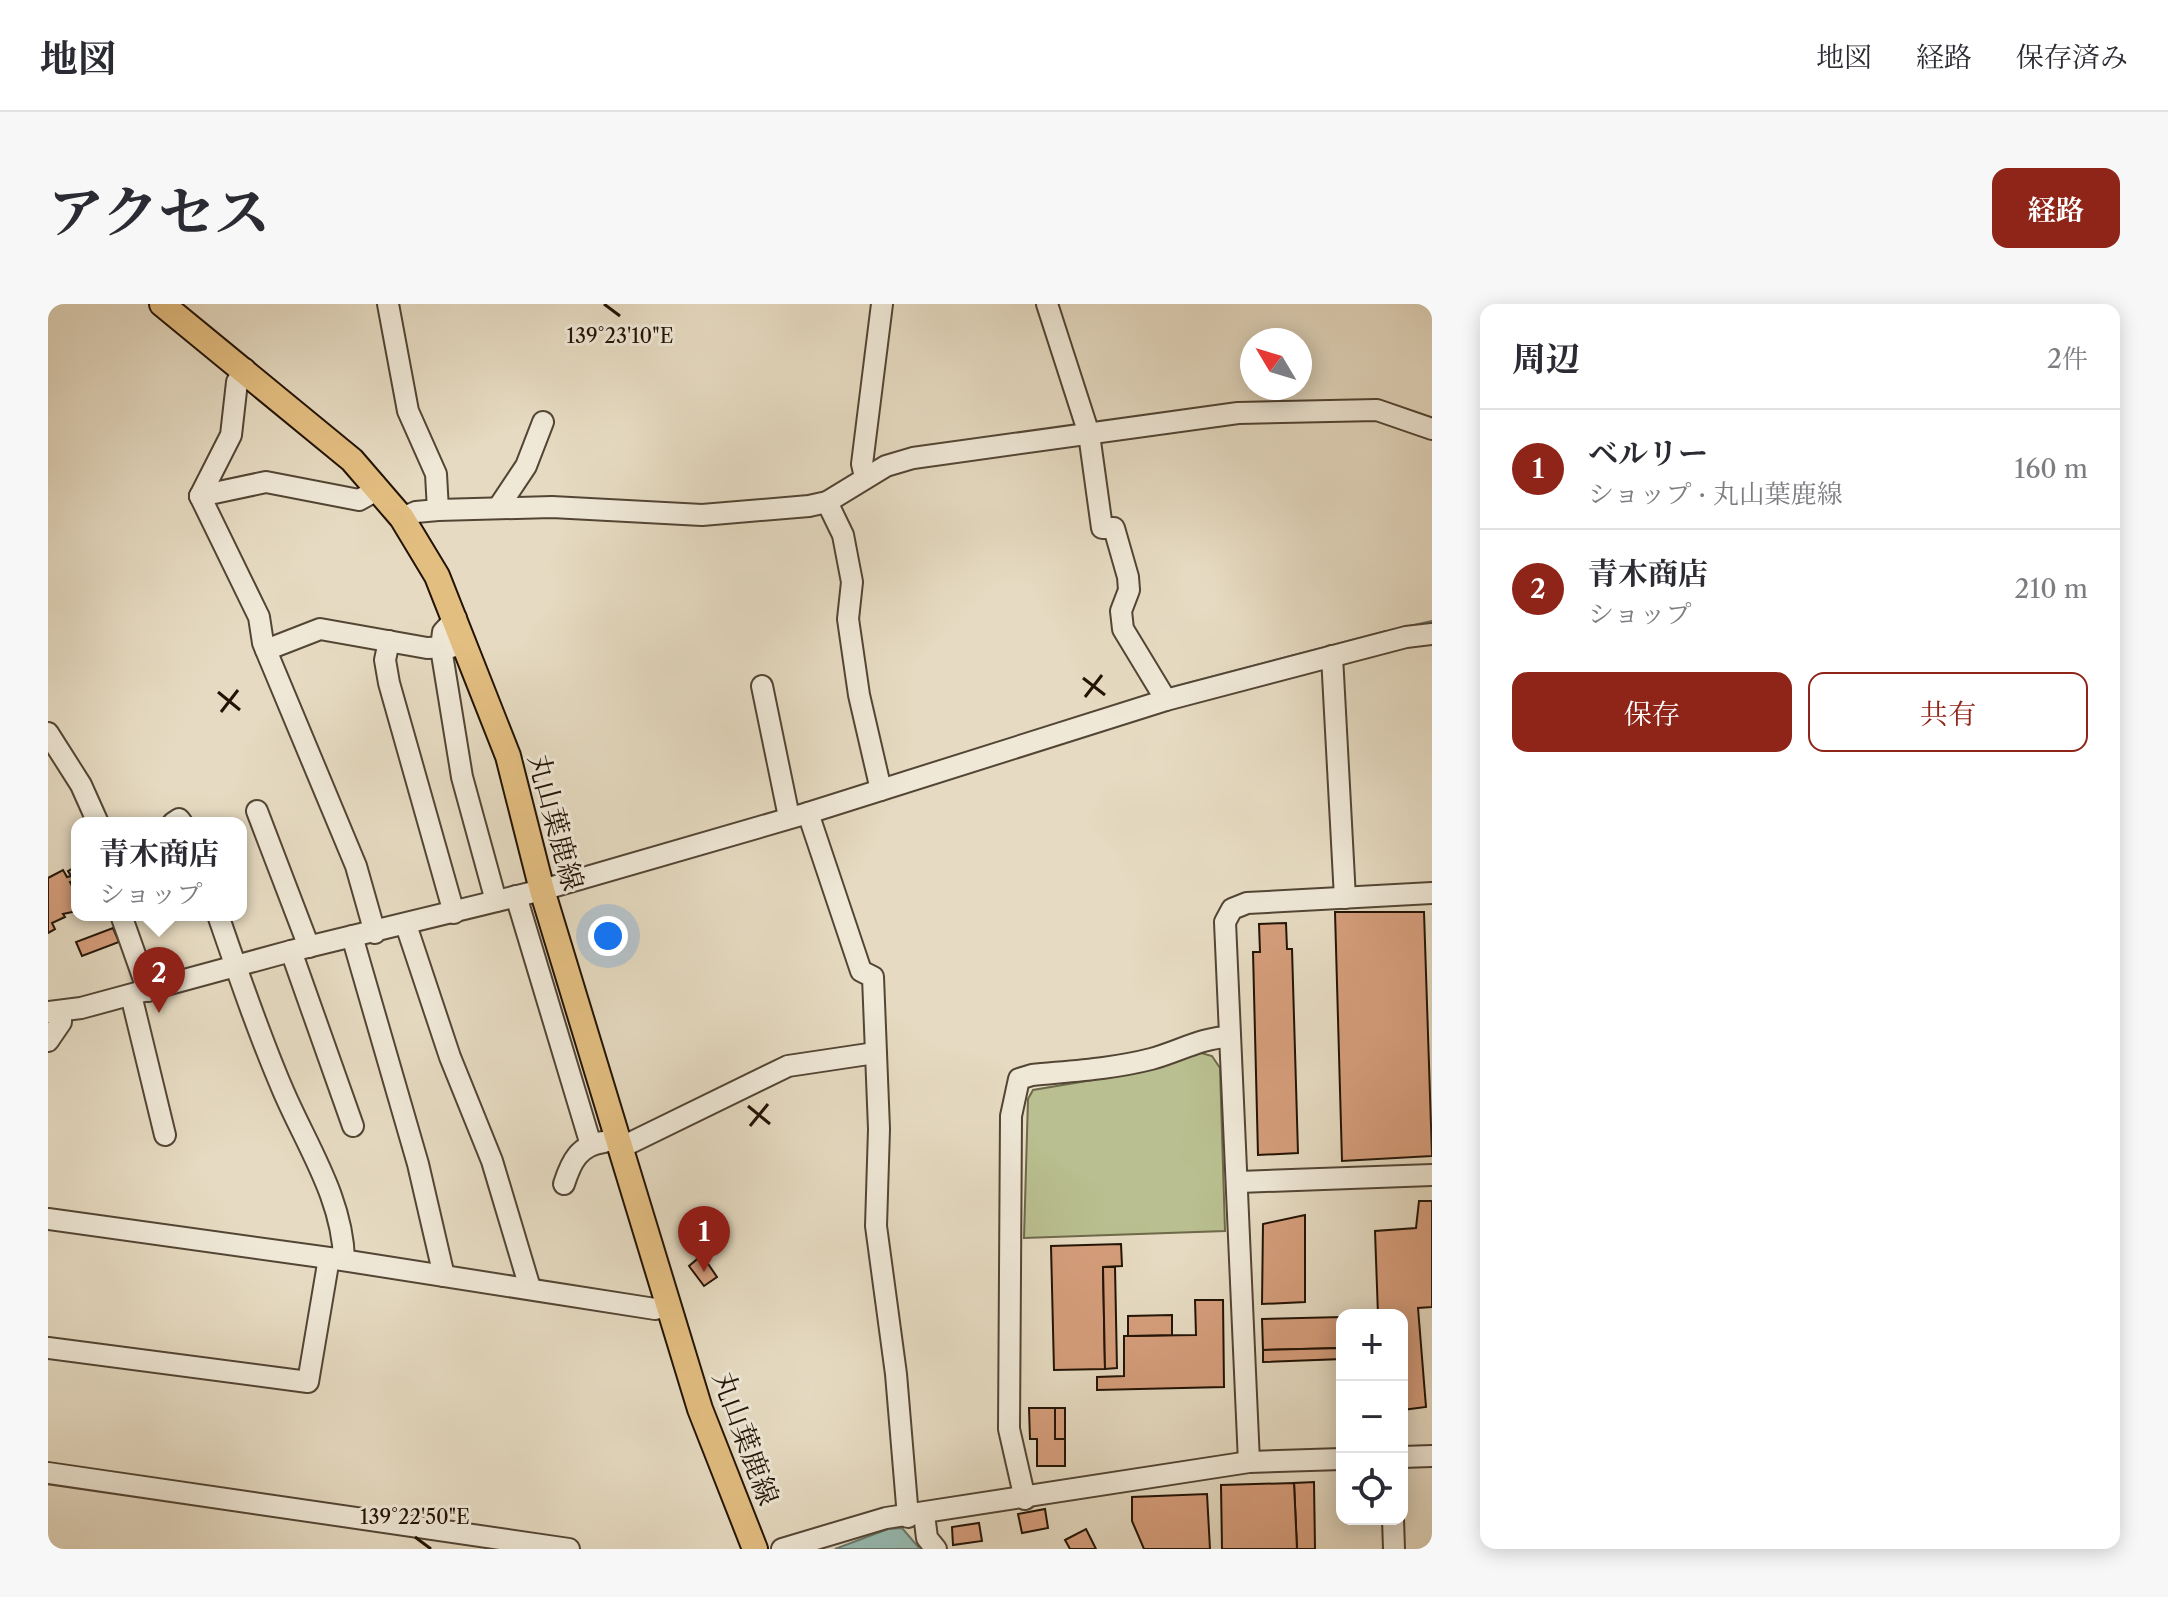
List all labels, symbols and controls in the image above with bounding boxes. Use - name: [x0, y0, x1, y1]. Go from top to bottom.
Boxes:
- text: 地図: [40, 35, 116, 82]
- text: 地図: [1816, 40, 1872, 74]
- text: 経路: [1916, 40, 1972, 74]
- text: 保存済み: [2016, 40, 2128, 74]
- button: 経路: [1992, 168, 2120, 248]
- text: アクセス: [48, 178, 270, 247]
- text: 139°23'10"E: [567, 324, 673, 348]
- north arrow: [1240, 328, 1312, 400]
- text: 周辺: [1512, 338, 1580, 380]
- text: 2件: [2047, 343, 2088, 375]
- text: ベルリー: [1588, 435, 1708, 472]
- text: 1: [1532, 453, 1544, 485]
- text: 160 m: [2014, 453, 2088, 485]
- text: ショップ · 丸山葉鹿線: [1588, 478, 1843, 510]
- text: 青木商店: [1588, 555, 1708, 592]
- text: 2: [1530, 573, 1546, 605]
- text: 210 m: [2015, 573, 2088, 605]
- text: ショップ: [1588, 598, 1691, 630]
- button: 保存: [1512, 672, 1792, 752]
- button: 共有: [1808, 672, 2088, 752]
- street label: 丸山葉鹿線: [521, 750, 591, 894]
- popup: [71, 817, 247, 921]
- text: 青木商店: [99, 835, 219, 872]
- text: ショップ: [99, 878, 202, 910]
- your location: [588, 916, 628, 956]
- pin: 2: [133, 947, 185, 1013]
- pin: 1: [678, 1206, 730, 1272]
- map controls: [1336, 1309, 1408, 1525]
- button: +: [1336, 1309, 1408, 1381]
- street label: 丸山葉鹿線: [706, 1366, 786, 1510]
- button: −: [1336, 1381, 1408, 1453]
- button: locate: [1336, 1453, 1408, 1525]
- text: 139°22'50"E: [360, 1505, 470, 1529]

